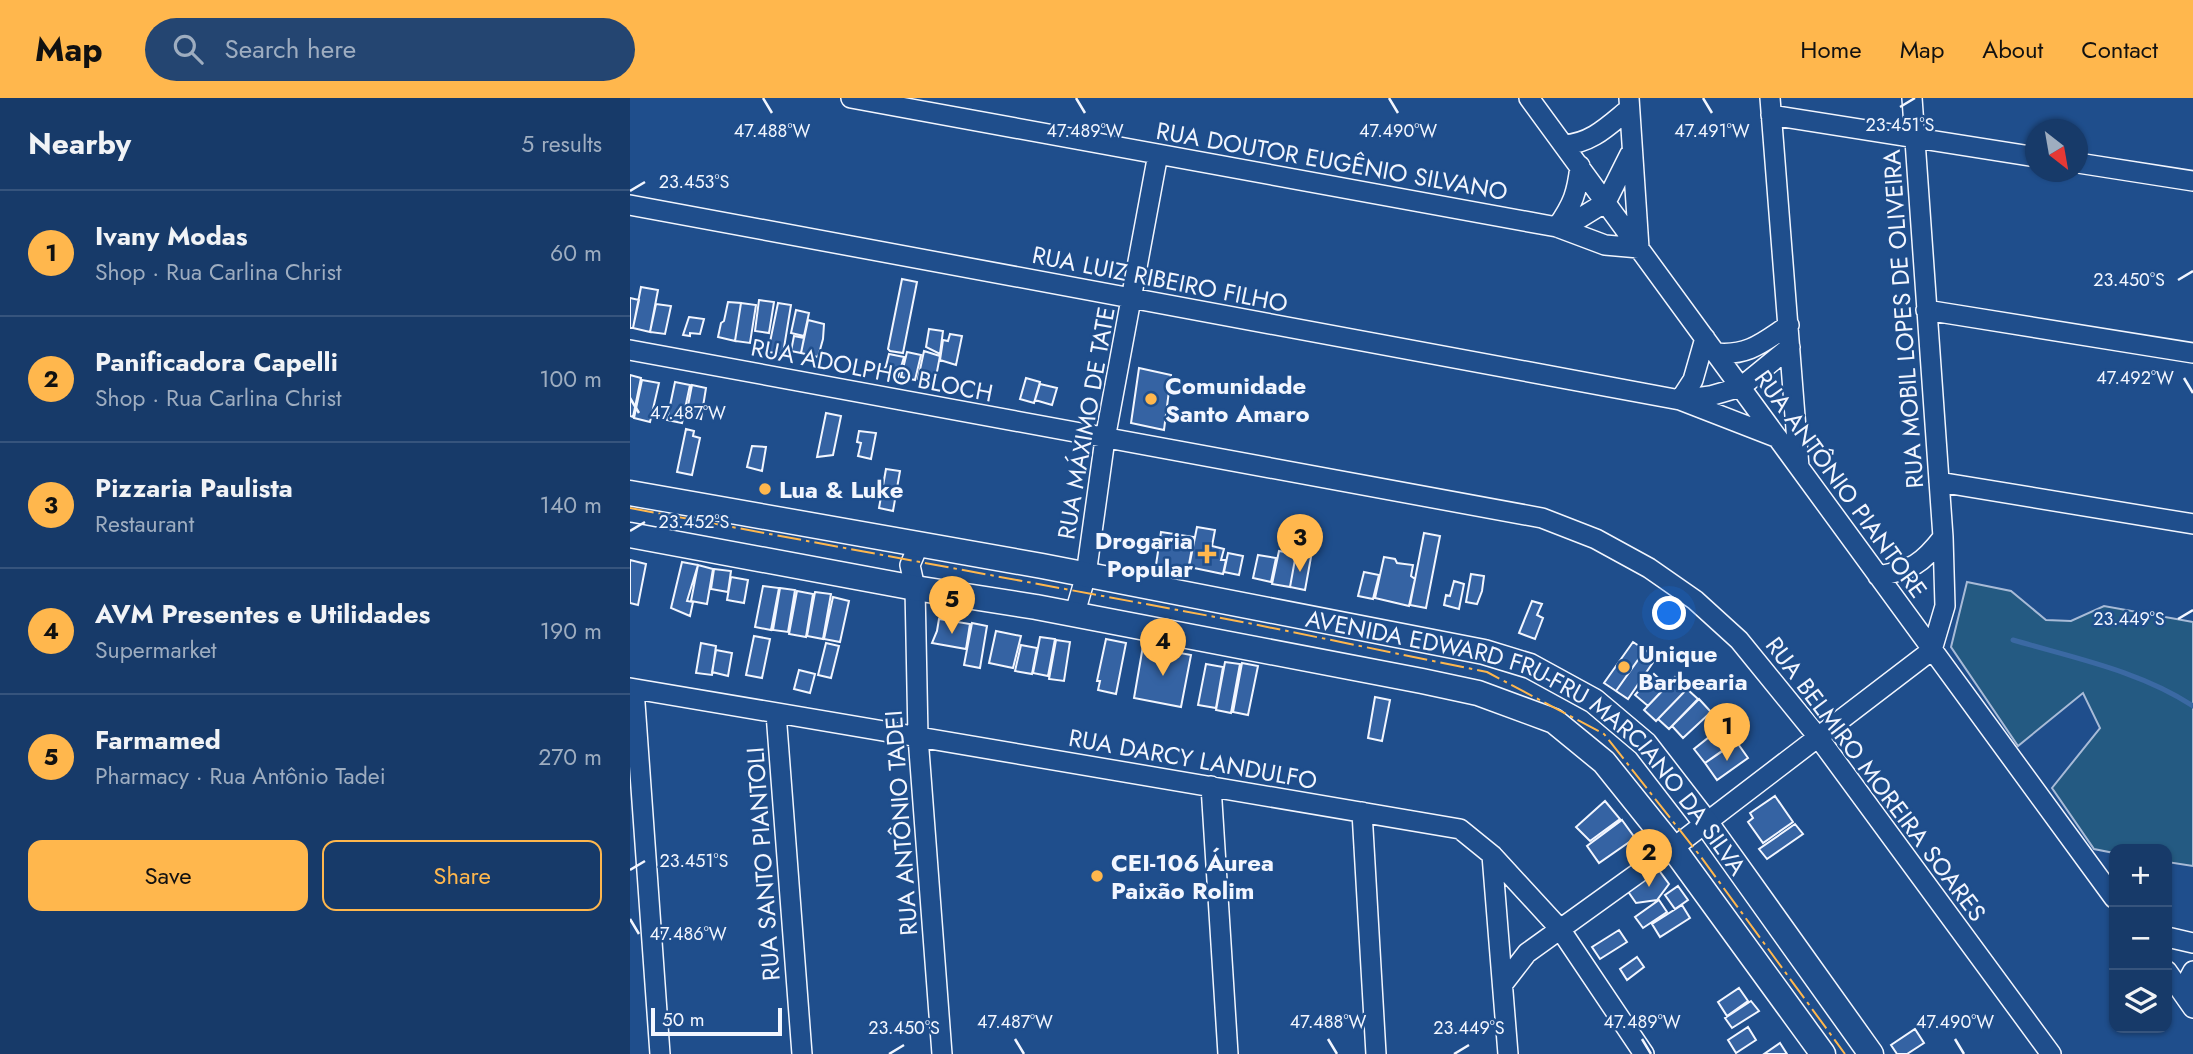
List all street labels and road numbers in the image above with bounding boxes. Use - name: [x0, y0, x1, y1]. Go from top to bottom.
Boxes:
- street label: RUA DOUTOR EUGÊNIO SILVANO: [1154, 113, 1510, 209]
- street label: RUA MOBIL LOPES DE OLIVEIRA: [1874, 148, 1932, 490]
- street label: RUA LUIZ RIBEIRO FILHO: [1029, 237, 1291, 321]
- street label: RUA MÁXIMO DE TATE: [1048, 304, 1124, 542]
- street label: RUA ADOLPHO BLOCH: [748, 329, 996, 411]
- street label: RUA ANTÔNIO PIANTORE: [1746, 363, 1936, 605]
- street label: AVENIDA EDWARD FRU-FRU MARCIANO DA SILVA: [1303, 600, 1755, 882]
- street label: RUA BELMIRO MOREIRA SOARES: [1757, 629, 1995, 929]
- street label: RUA ANTÔNIO TADEI: [876, 709, 926, 937]
- street label: RUA DARCY LANDULFO: [1066, 720, 1320, 798]
- street label: RUA SANTO PIANTOLI: [737, 746, 789, 982]

